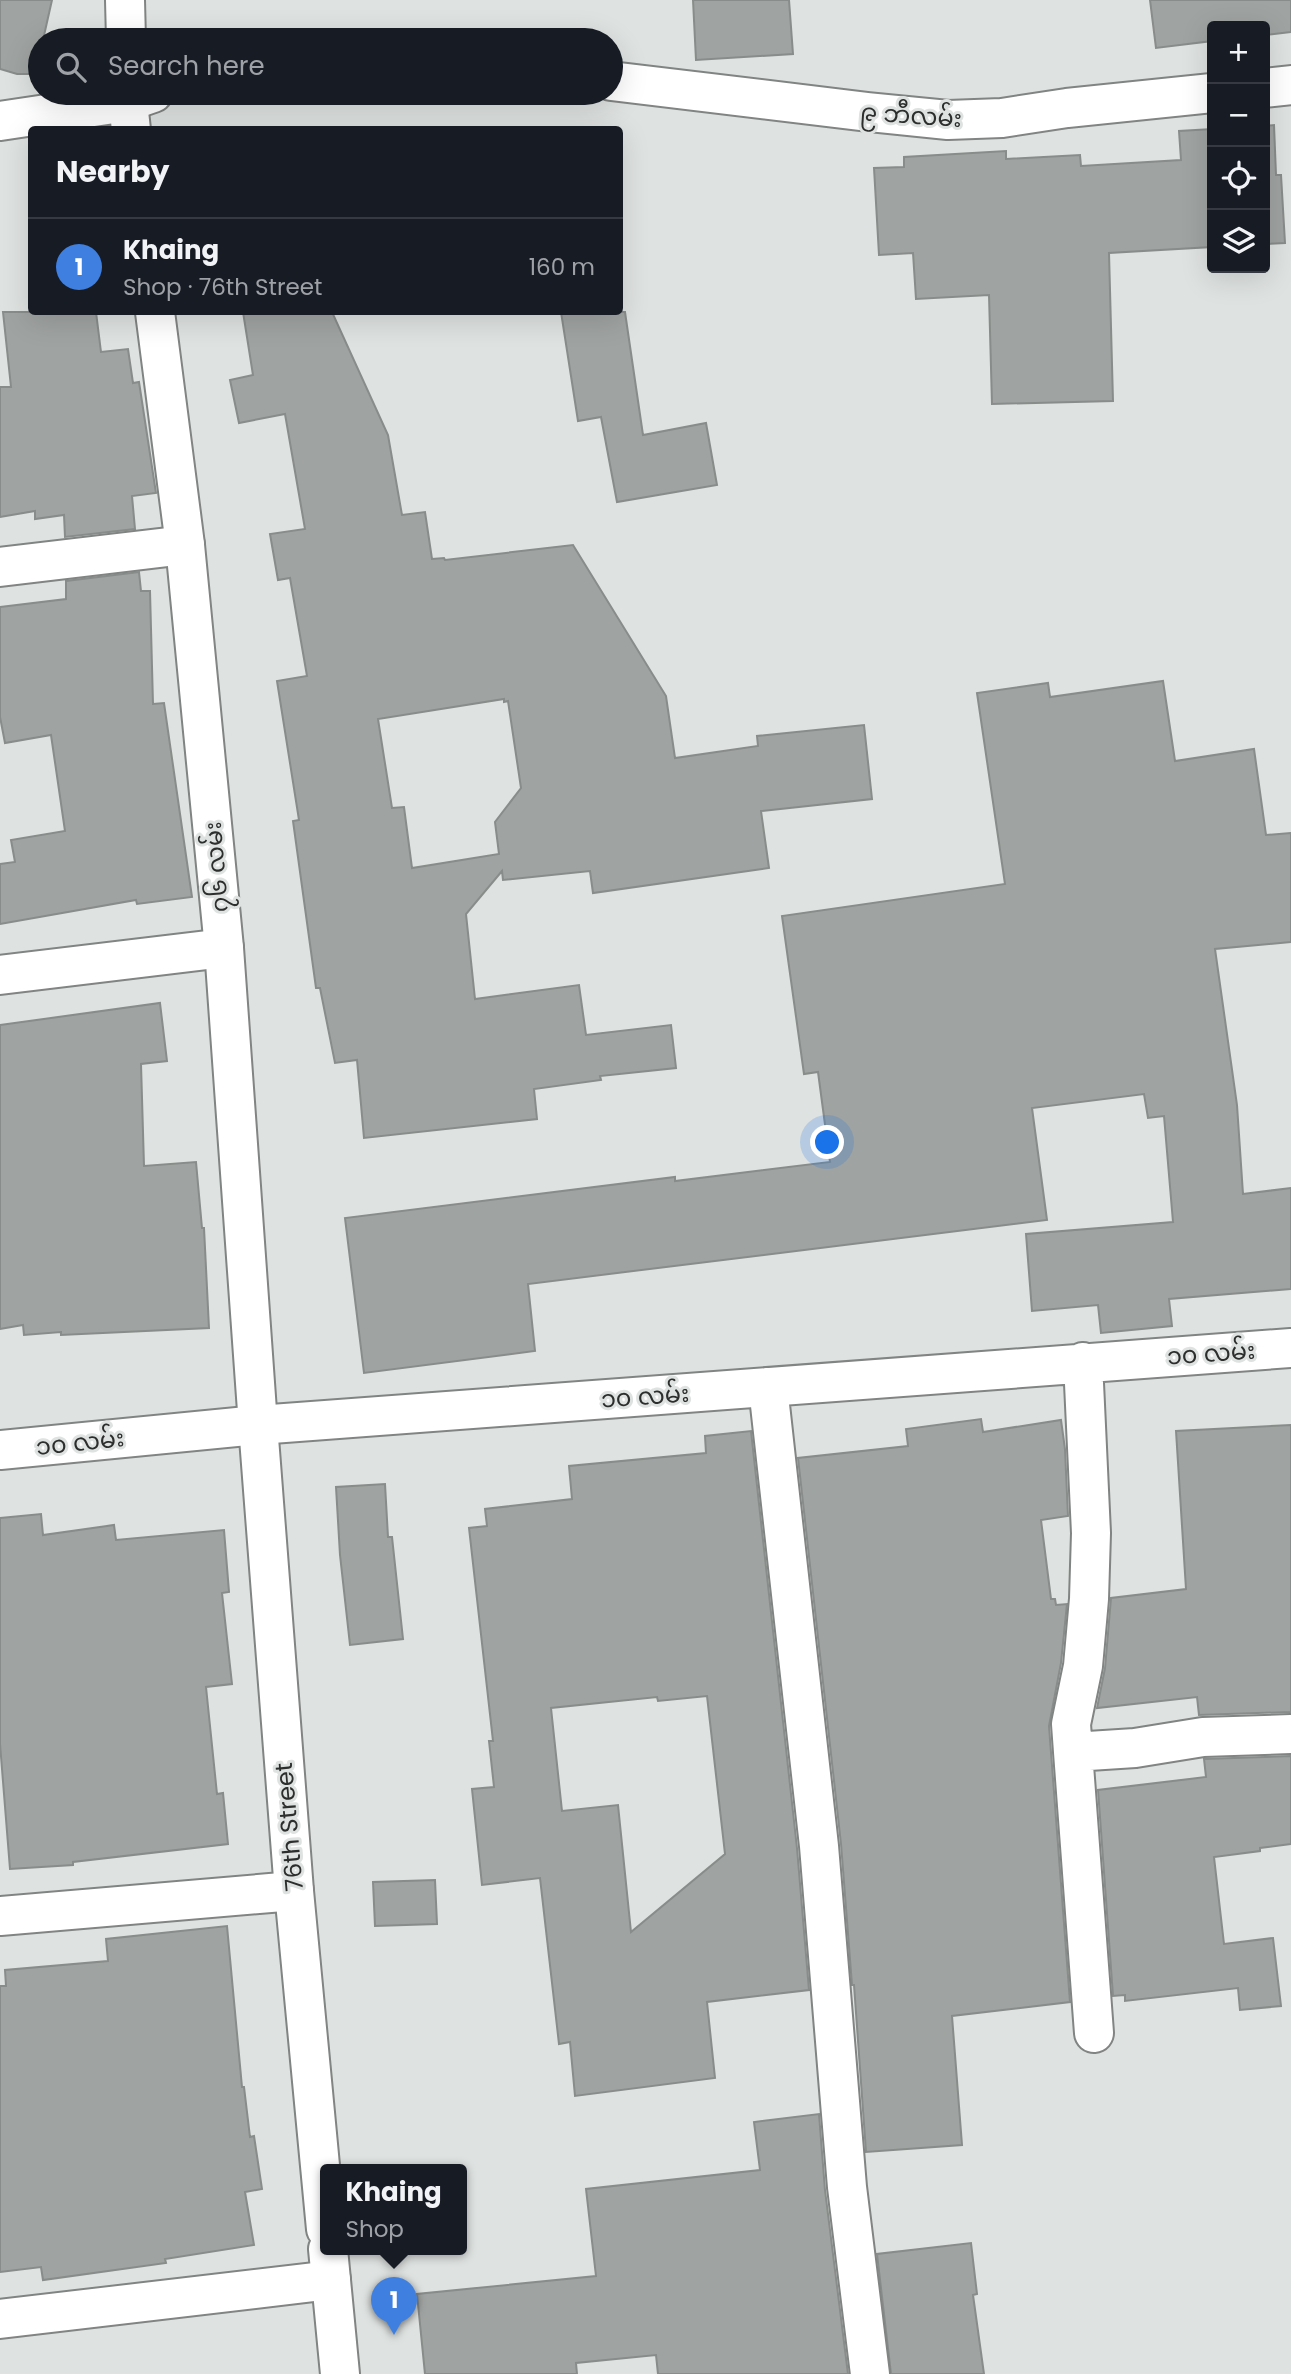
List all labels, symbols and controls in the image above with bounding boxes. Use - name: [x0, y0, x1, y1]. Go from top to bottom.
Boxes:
- map controls: [1207, 21, 1270, 273]
- button: +: [1207, 21, 1270, 84]
- search box: [28, 28, 623, 105]
- icon: search: [52, 48, 90, 86]
- text: Search here: [108, 48, 265, 84]
- button: −: [1207, 84, 1270, 147]
- street label: ၉ ဘီလမ်း: [859, 95, 963, 138]
- button: locate: [1207, 147, 1270, 210]
- text: Nearby: [56, 150, 170, 193]
- button: layers: [1207, 210, 1270, 273]
- text: Khaing: [123, 232, 219, 268]
- text: 1: [75, 251, 83, 283]
- text: 160 m: [529, 251, 595, 283]
- text: Shop · 76th Street: [123, 271, 322, 303]
- street label: ၇၆ လမ်း: [196, 820, 239, 914]
- your location: [810, 1125, 844, 1159]
- street label: ၁၀ လမ်း: [1166, 1333, 1256, 1373]
- street label: ၁၀ လမ်း: [600, 1376, 690, 1416]
- street label: ၁၀ လမ်း: [34, 1421, 126, 1463]
- street label: 76th Street: [267, 1761, 311, 1893]
- popup: [320, 2164, 467, 2255]
- text: Khaing: [345, 2174, 442, 2210]
- text: Shop: [345, 2213, 404, 2245]
- pin: 1: [371, 2277, 417, 2335]

